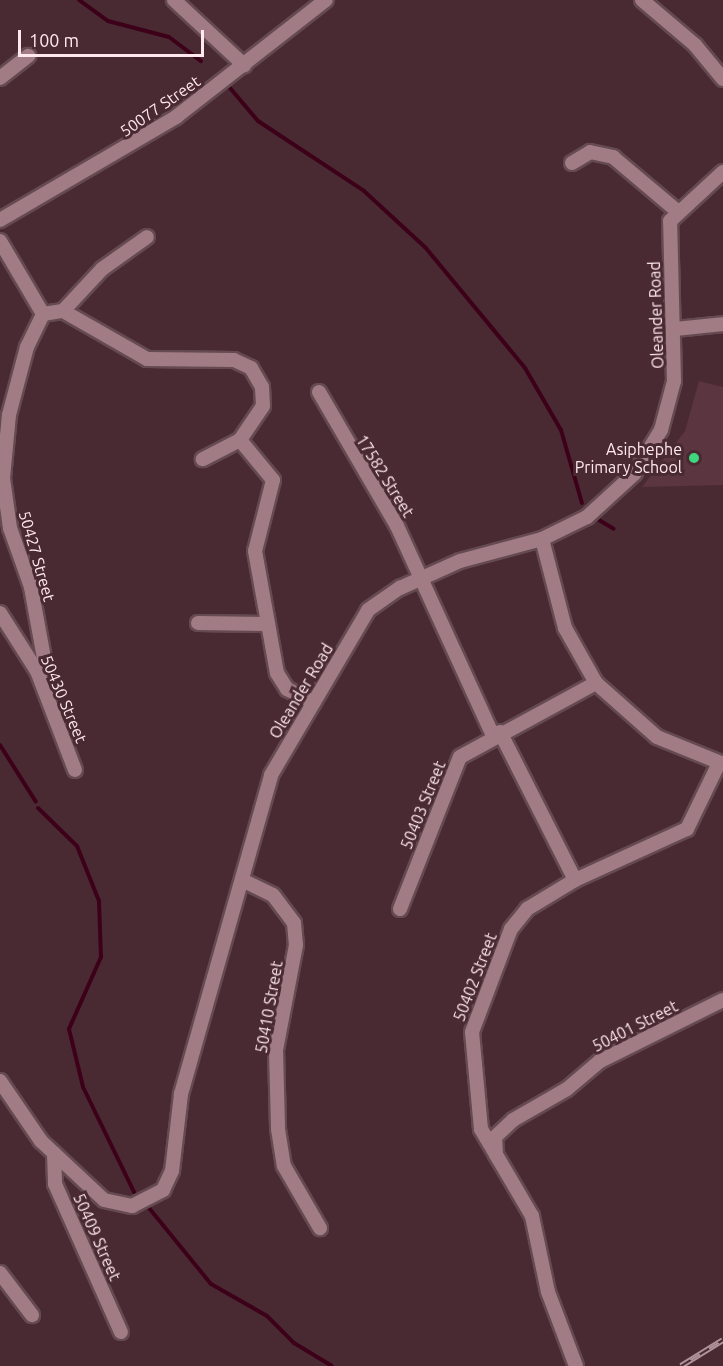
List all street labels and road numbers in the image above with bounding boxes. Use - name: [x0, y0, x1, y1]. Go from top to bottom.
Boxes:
- street label: 50077 Street: [116, 71, 204, 141]
- street label: Oleander Road: [645, 261, 667, 369]
- street label: 17582 Street: [352, 431, 418, 521]
- street label: 50427 Street: [15, 508, 59, 604]
- street label: Oleander Road: [265, 640, 337, 742]
- street label: 50430 Street: [37, 652, 91, 746]
- street label: 50403 Street: [397, 758, 449, 852]
- street label: 50402 Street: [449, 930, 501, 1024]
- street label: 50410 Street: [251, 959, 287, 1055]
- street label: 50401 Street: [589, 996, 681, 1056]
- street label: 50409 Street: [69, 1190, 125, 1284]

